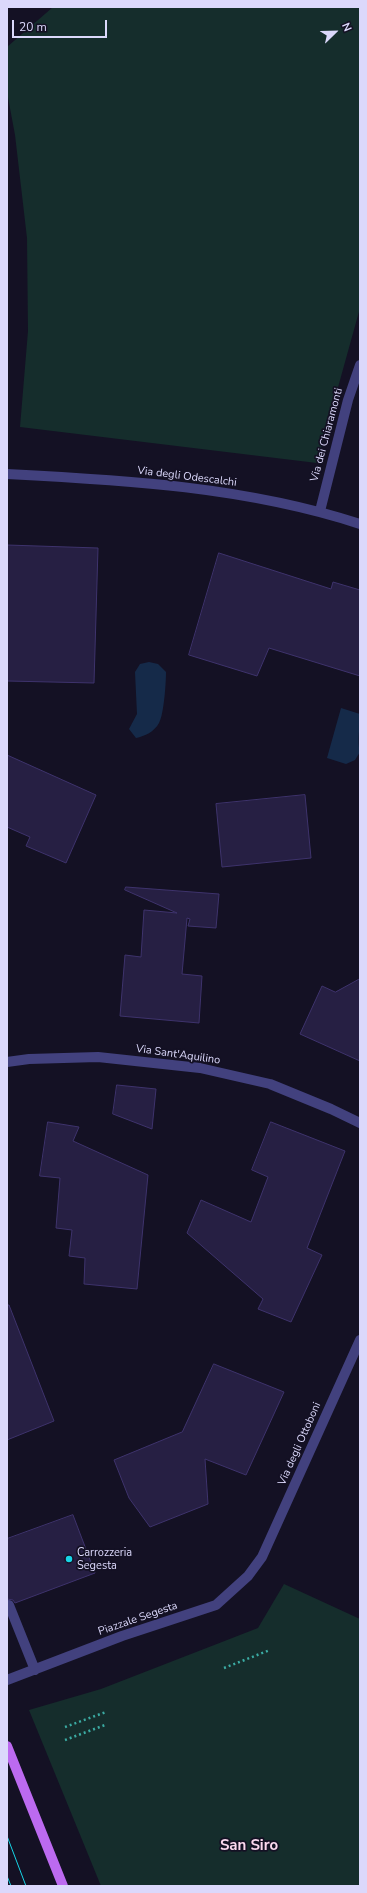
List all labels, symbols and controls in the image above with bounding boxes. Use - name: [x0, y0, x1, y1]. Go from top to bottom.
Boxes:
- scale bar: [14, 12, 109, 38]
- north arrow: [315, 12, 355, 52]
- text: 20 m: [19, 19, 47, 35]
- text: N: [338, 20, 355, 34]
- street label: Via dei Chiaramonti: [308, 387, 346, 483]
- street label: Via degli Odescalchi: [137, 464, 237, 490]
- street label: Via Sant'Aquilino: [135, 1043, 221, 1067]
- street label: Via degli Ottoboni: [276, 1400, 324, 1488]
- place label: Carrozzeria Segesta: [77, 1546, 132, 1572]
- marker: Carrozzeria Segesta: [64, 1554, 74, 1564]
- street label: Piazzale Segesta: [97, 1599, 179, 1639]
- district label: San Siro: [220, 1837, 278, 1855]

